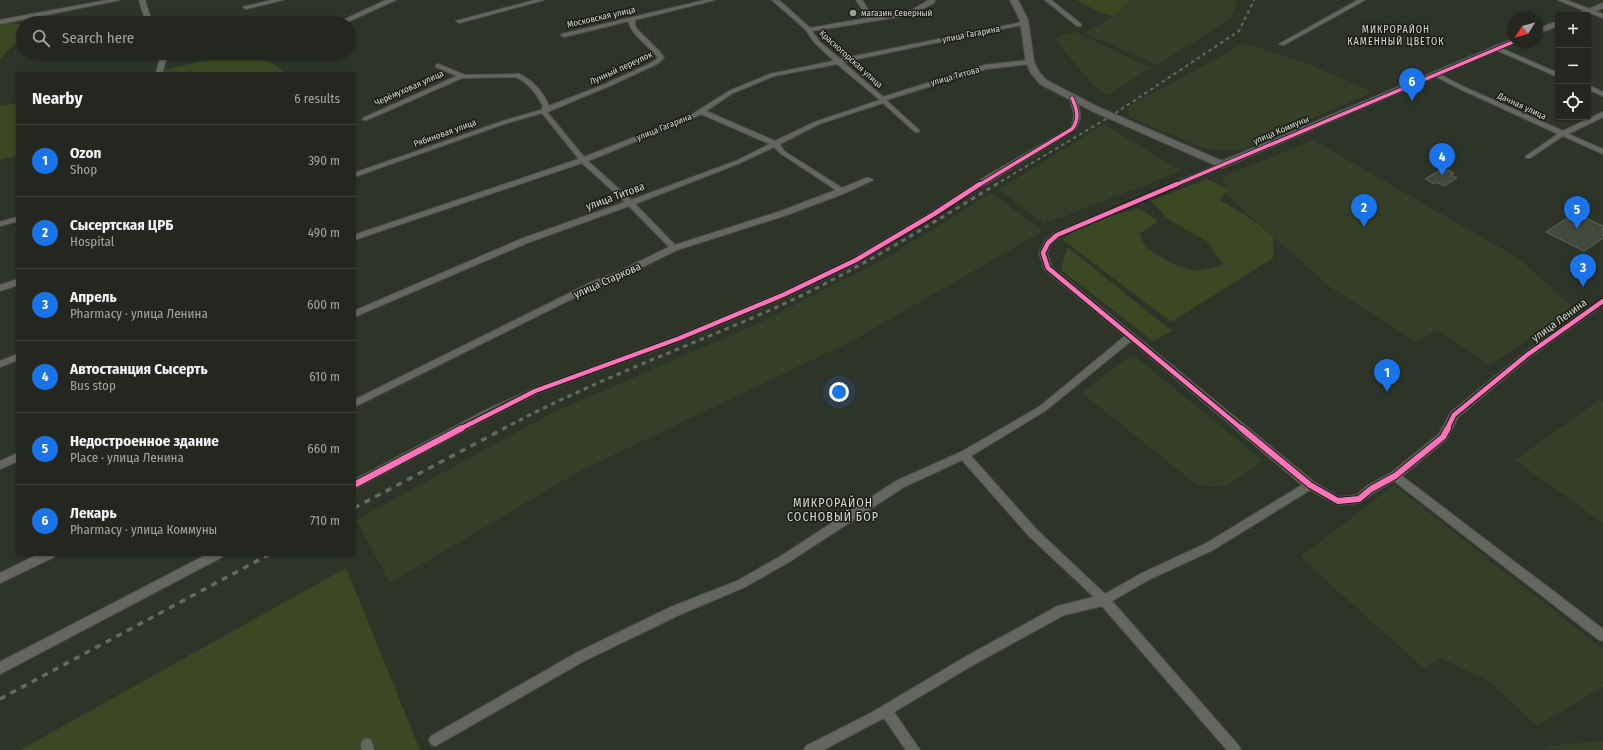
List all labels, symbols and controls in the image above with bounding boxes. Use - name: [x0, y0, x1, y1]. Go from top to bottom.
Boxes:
- street label: Московская улица: [566, 4, 637, 30]
- marker: магазин Северный: [848, 8, 858, 18]
- place label: магазин Северный: [861, 8, 933, 18]
- north arrow: [1507, 12, 1543, 48]
- map controls: [1555, 12, 1591, 120]
- button: +: [1555, 12, 1591, 48]
- search box: [16, 16, 356, 60]
- street label: улица Гагарина: [941, 23, 1001, 45]
- district label: МИКРОРАЙОН КАМЕННЫЙ ЦВЕТОК: [1347, 23, 1445, 48]
- icon: search: [30, 27, 52, 49]
- street label: Красногорская улица: [817, 28, 885, 90]
- text: Search here: [62, 29, 134, 47]
- button: −: [1555, 48, 1591, 84]
- street label: Лунный переулок: [588, 49, 655, 87]
- street label: улица Титова: [929, 64, 981, 88]
- street label: Черёмуховая улица: [373, 68, 446, 108]
- pin: 6: [1399, 68, 1425, 101]
- button: locate: [1555, 84, 1591, 120]
- text: Nearby: [32, 88, 83, 109]
- street label: Дачная улица: [1495, 90, 1548, 122]
- text: 6 results: [294, 91, 340, 106]
- street label: улица Гагарина: [635, 111, 694, 143]
- street label: улица Коммуны: [1252, 114, 1310, 146]
- street label: Рябиновая улица: [412, 117, 478, 149]
- pin: 4: [1429, 143, 1455, 176]
- text: Ozon: [70, 144, 101, 162]
- text: 1: [42, 153, 48, 168]
- text: 390 m: [308, 153, 340, 168]
- text: Shop: [70, 162, 97, 177]
- street label: улица Титова: [584, 180, 646, 213]
- pin: 2: [1351, 194, 1377, 227]
- pin: 5: [1564, 196, 1590, 229]
- text: Сысертская ЦРБ: [70, 216, 173, 234]
- text: 2: [42, 225, 48, 240]
- text: 490 m: [308, 225, 340, 240]
- text: Hospital: [70, 234, 114, 249]
- pin: 3: [1570, 254, 1596, 287]
- street label: улица Старкова: [572, 260, 643, 301]
- text: Апрель: [70, 288, 117, 306]
- street label: улица Ленина: [1529, 296, 1589, 345]
- text: 3: [42, 297, 48, 312]
- text: 600 m: [307, 297, 340, 312]
- text: Pharmacy · улица Ленина: [70, 306, 208, 321]
- pin: 1: [1374, 359, 1400, 392]
- text: Автостанция Сысерть: [70, 360, 208, 378]
- text: 4: [42, 369, 48, 384]
- text: 610 m: [309, 369, 340, 384]
- text: Bus stop: [70, 378, 116, 393]
- your location: [829, 382, 849, 402]
- text: Недостроенное здание: [70, 432, 219, 450]
- text: 5: [42, 441, 48, 456]
- text: 660 m: [307, 441, 340, 456]
- text: Place · улица Ленина: [70, 450, 184, 465]
- district label: МИКРОРАЙОН СОСНОВЫЙ БОР: [787, 495, 879, 524]
- text: Лекарь: [70, 504, 117, 522]
- text: 6: [42, 513, 48, 528]
- text: 710 m: [310, 513, 340, 528]
- text: Pharmacy · улица Коммуны: [70, 522, 217, 537]

